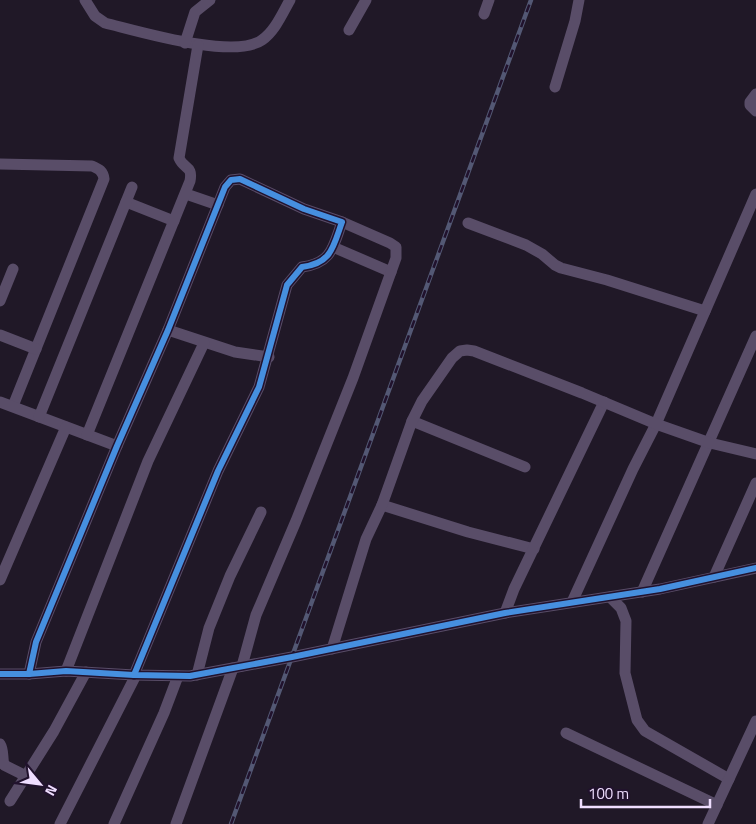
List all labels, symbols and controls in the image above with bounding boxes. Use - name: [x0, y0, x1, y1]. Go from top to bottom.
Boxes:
- north arrow: [15, 759, 65, 809]
- scale bar: [581, 776, 710, 808]
- text: N: [40, 781, 63, 800]
- text: 100 m: [588, 782, 629, 805]

